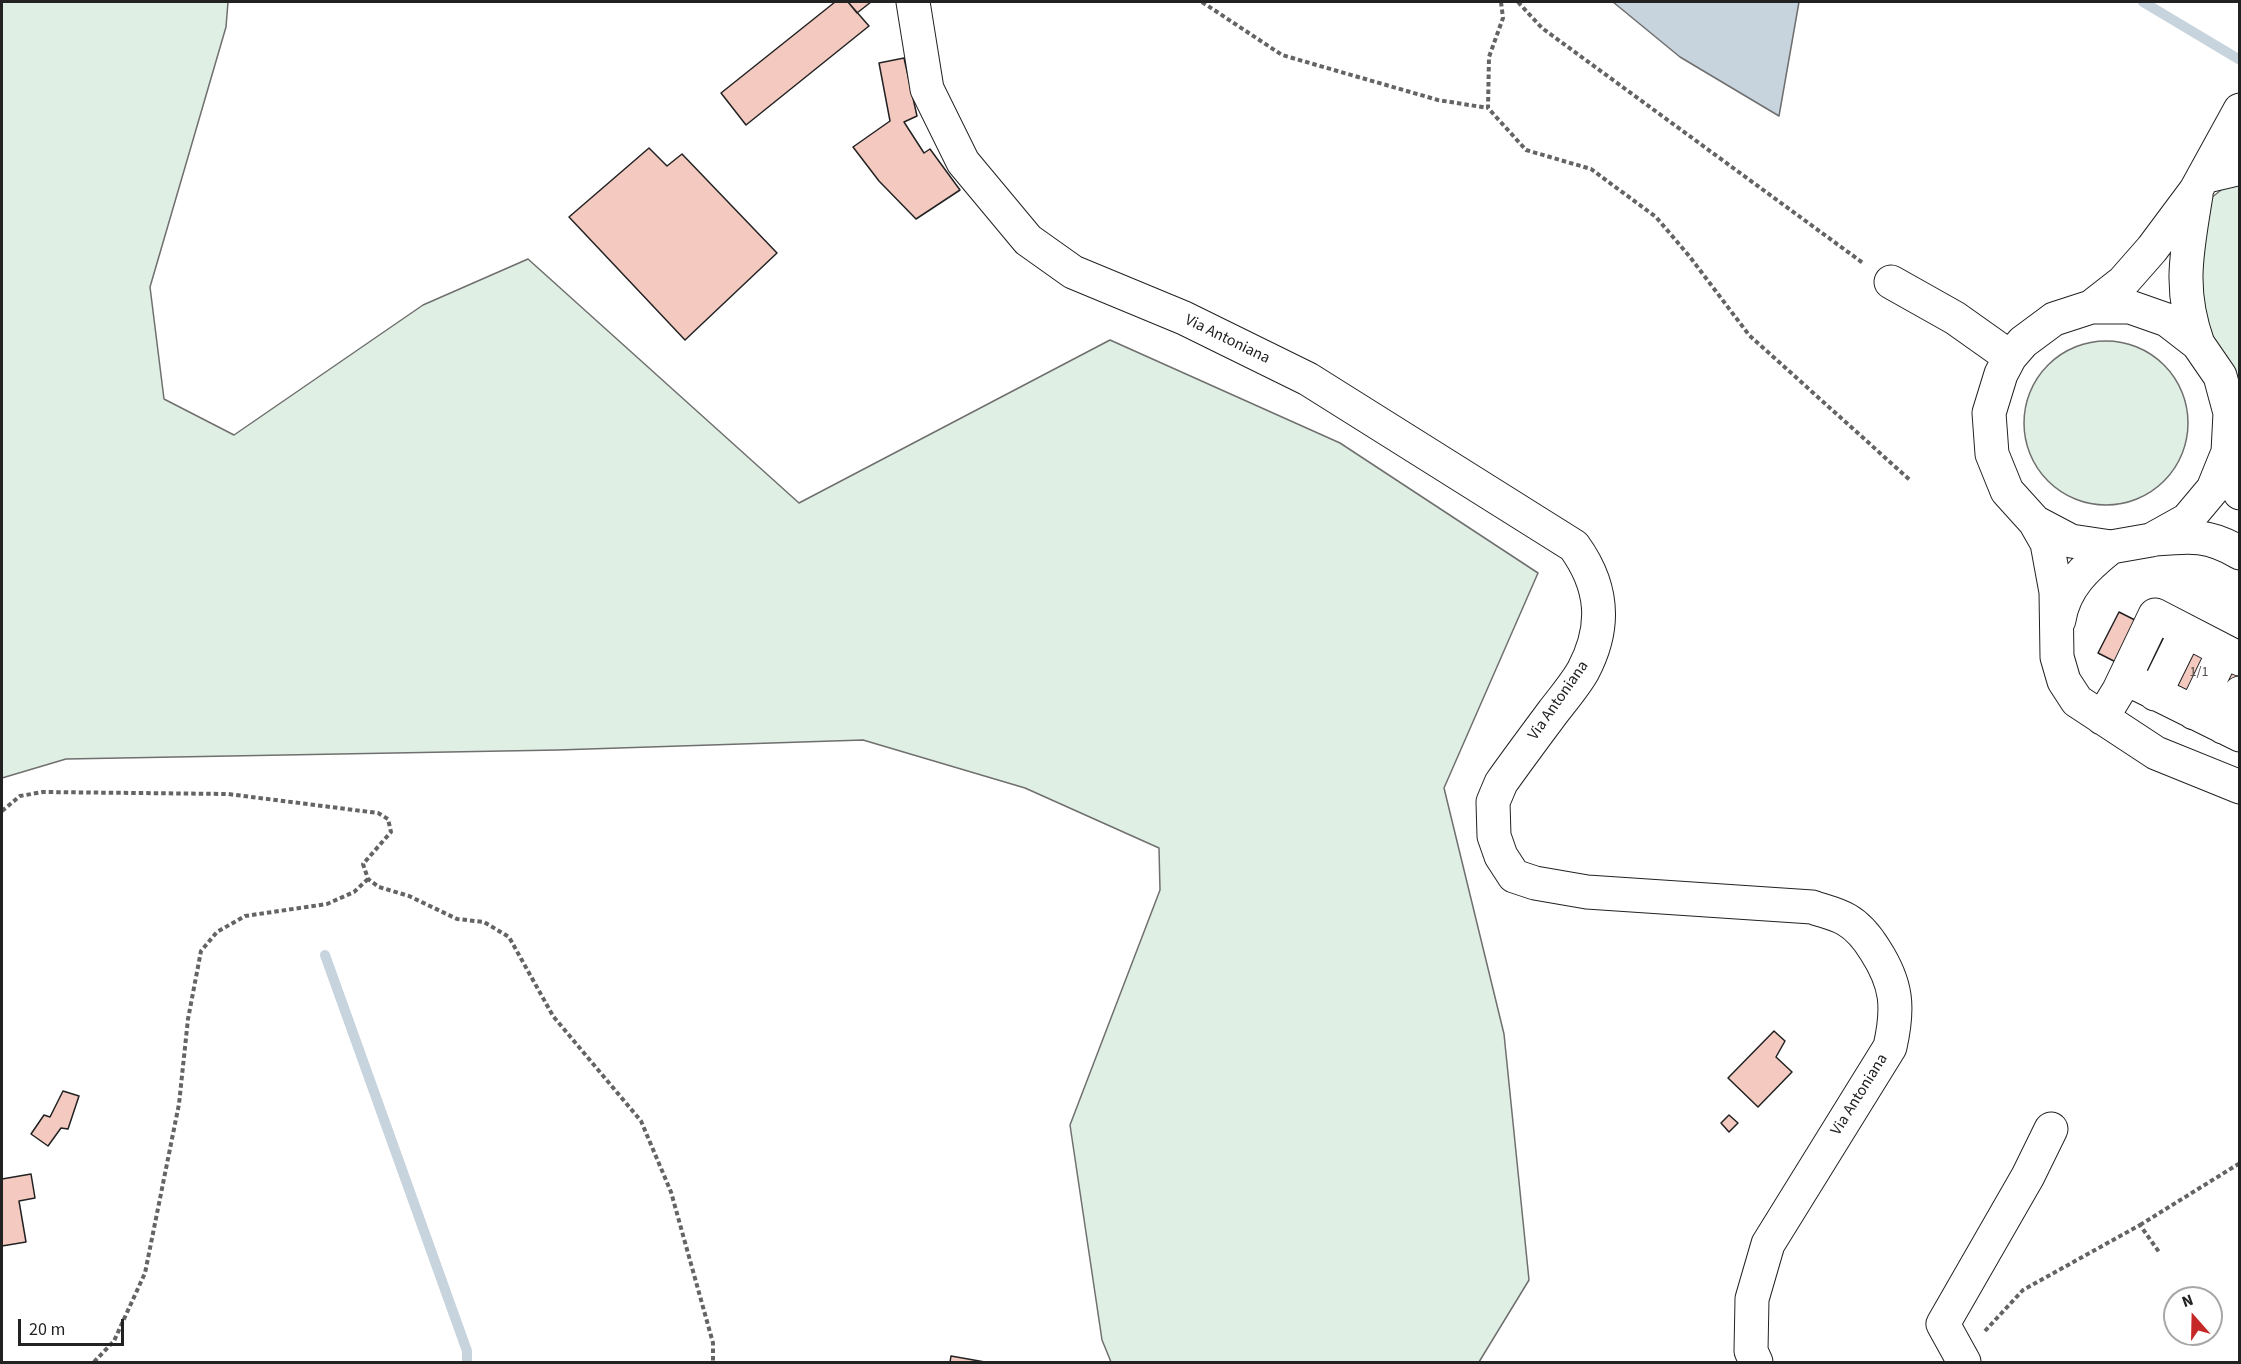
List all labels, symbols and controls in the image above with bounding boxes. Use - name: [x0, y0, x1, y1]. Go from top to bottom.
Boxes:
- street label: Via Antoniana: [1181, 311, 1273, 369]
- street label: Via Antoniana: [1525, 658, 1593, 744]
- house number: 1/1: [2190, 665, 2208, 681]
- street label: Via Antoniana: [1827, 1051, 1893, 1139]
- north arrow: [2163, 1286, 2223, 1346]
- text: N: [2179, 1289, 2196, 1313]
- scale bar: [21, 1307, 128, 1345]
- text: 20 m: [29, 1317, 65, 1342]

